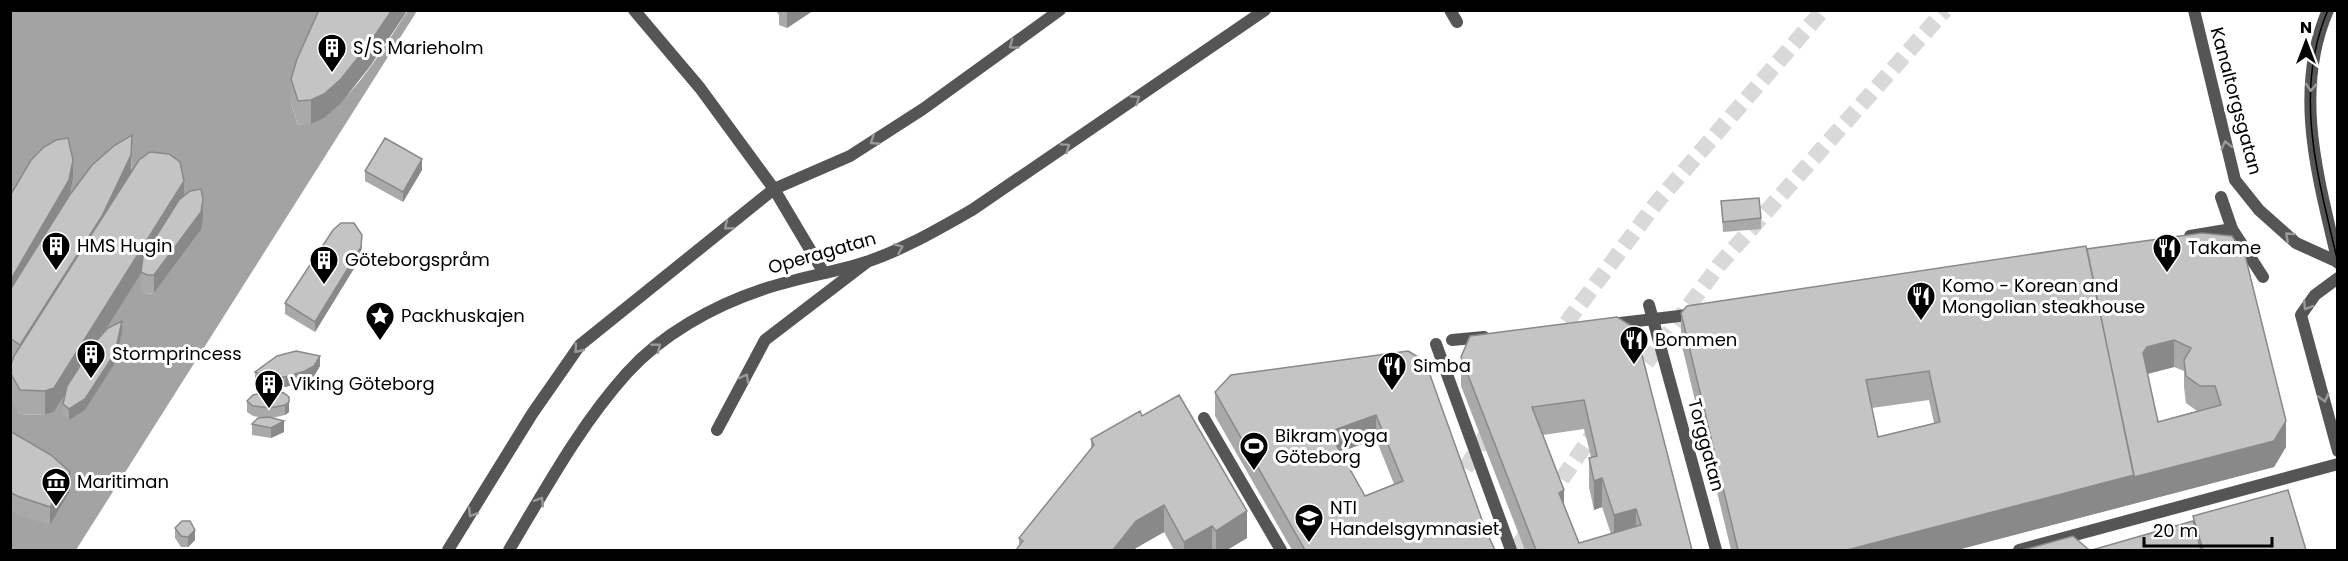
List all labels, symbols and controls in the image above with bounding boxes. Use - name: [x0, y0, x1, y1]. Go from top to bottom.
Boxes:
- north arrow: [2276, 12, 2336, 72]
- text: N: [2300, 16, 2312, 39]
- street label: Kanaltorgsgatan: [2205, 24, 2268, 178]
- building icon: S/S Marieholm: [316, 32, 348, 74]
- place label: S/S Marieholm: [353, 35, 483, 60]
- one-way arrow: [1008, 37, 1019, 48]
- one-way arrow: [2305, 83, 2318, 92]
- one-way arrow: [1130, 95, 1141, 106]
- one-way arrow: [869, 133, 880, 144]
- one-way arrow: [2221, 141, 2234, 151]
- one-way arrow: [1060, 143, 1070, 155]
- one-way arrow: [724, 218, 735, 229]
- street label: Operagatan: [765, 225, 879, 280]
- building icon: HMS Hugin: [40, 230, 72, 272]
- restaurant icon: Takame: [2151, 232, 2183, 274]
- one-way arrow: [2285, 232, 2296, 243]
- place label: HMS Hugin: [77, 233, 172, 258]
- place label: Takame: [2188, 235, 2261, 260]
- one-way arrow: [893, 243, 904, 255]
- building icon: Göteborgspråm: [308, 244, 340, 286]
- place label: Göteborgspråm: [345, 247, 490, 272]
- place label: Komo - Korean and Mongolian steakhouse: [1942, 273, 2145, 319]
- restaurant icon: Komo - Korean and Mongolian steakhouse: [1905, 280, 1937, 322]
- place icon: Packhuskajen: [364, 300, 396, 342]
- one-way arrow: [2304, 300, 2315, 311]
- place label: Packhuskajen: [401, 303, 525, 328]
- restaurant icon: Bommen: [1618, 324, 1650, 366]
- place label: Bommen: [1655, 327, 1737, 352]
- building icon: Stormprincess: [75, 338, 107, 380]
- place label: Stormprincess: [112, 341, 242, 366]
- one-way arrow: [574, 342, 585, 353]
- one-way arrow: [650, 343, 661, 354]
- restaurant icon: Simba: [1376, 350, 1408, 392]
- place label: Simba: [1413, 353, 1471, 378]
- building icon: Viking Göteborg: [253, 368, 285, 410]
- place label: Viking Göteborg: [290, 371, 435, 396]
- one-way arrow: [738, 374, 749, 384]
- one-way arrow: [2317, 392, 2329, 403]
- street label: Torggatan: [1682, 396, 1731, 494]
- place label: Bikram yoga Göteborg: [1275, 423, 1388, 469]
- sports icon: Bikram yoga Göteborg: [1238, 430, 1270, 472]
- museum icon: Maritiman: [40, 466, 72, 508]
- place label: Maritiman: [77, 469, 169, 494]
- place label: NTI Handelsgymnasiet: [1330, 495, 1499, 541]
- one-way arrow: [532, 496, 543, 507]
- school or university icon: NTI Handelsgymnasiet: [1293, 502, 1325, 544]
- one-way arrow: [467, 507, 479, 517]
- scale bar: [2144, 510, 2272, 548]
- text: 20 m: [2153, 518, 2198, 543]

